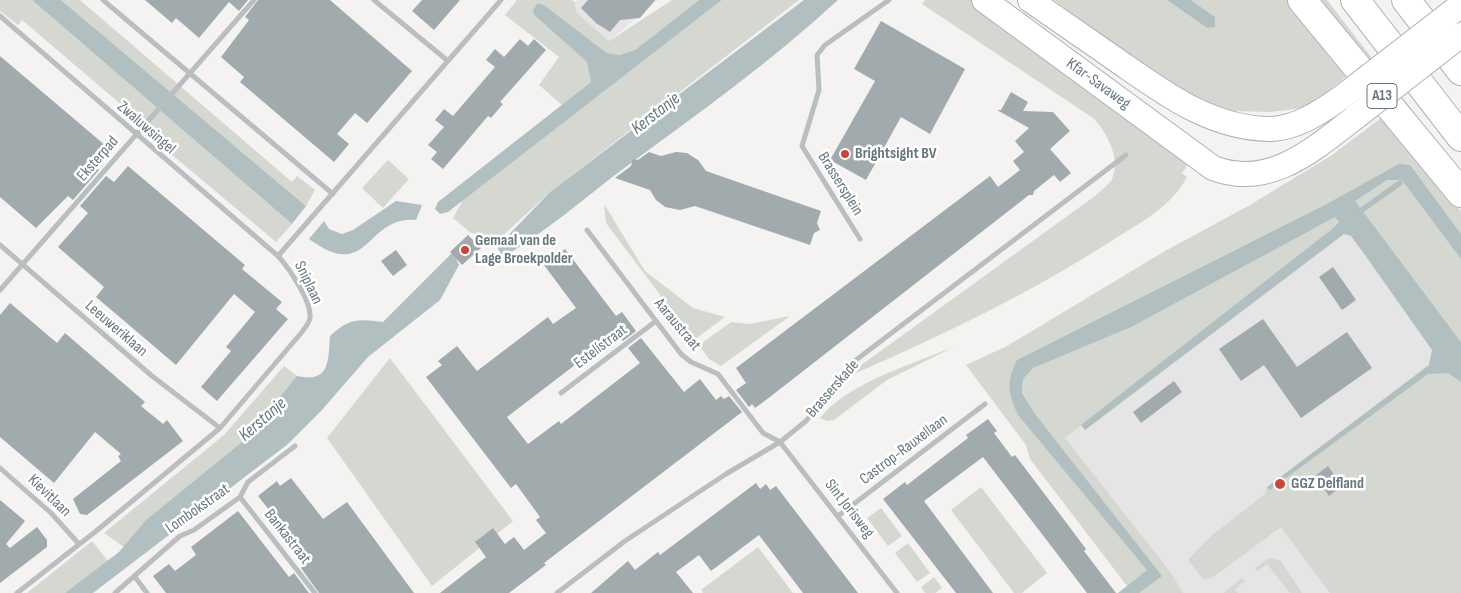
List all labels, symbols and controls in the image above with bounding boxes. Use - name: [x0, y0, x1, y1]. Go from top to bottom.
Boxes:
- street label: Kfar-Savaweg: [1062, 54, 1134, 114]
- road number: A13: [1367, 84, 1397, 108]
- water label: Kerstanje: [627, 88, 685, 140]
- street label: Zwaluwsingel: [113, 97, 179, 159]
- street label: Eksterpad: [73, 133, 123, 185]
- place label: Brightsight BV: [855, 144, 936, 164]
- marker: Brightsight BV: [839, 148, 851, 160]
- street label: Brassersplein: [813, 149, 867, 219]
- place label: Gemaal van de Lage Broekpolder: [475, 231, 573, 269]
- marker: Gemaal van de Lage Broekpolder: [459, 244, 471, 256]
- street label: Sniplaan: [289, 258, 327, 308]
- street label: Aaraustraat: [650, 295, 704, 355]
- street label: Leeuweriklaan: [81, 297, 151, 361]
- street label: Estelístraat: [571, 321, 631, 373]
- street label: Brasserskade: [803, 356, 863, 422]
- water label: Kerstanje: [235, 393, 291, 447]
- street label: Castrop-Rauxellaan: [856, 411, 952, 489]
- street label: Kievitlaan: [23, 471, 75, 521]
- place label: GGZ Delfland: [1291, 474, 1364, 494]
- street label: Sint Jorisweg: [820, 476, 878, 542]
- marker: GGZ Delfland: [1273, 477, 1287, 491]
- street label: Lombokstraat: [162, 480, 234, 538]
- street label: Bankastraat: [260, 506, 314, 568]

